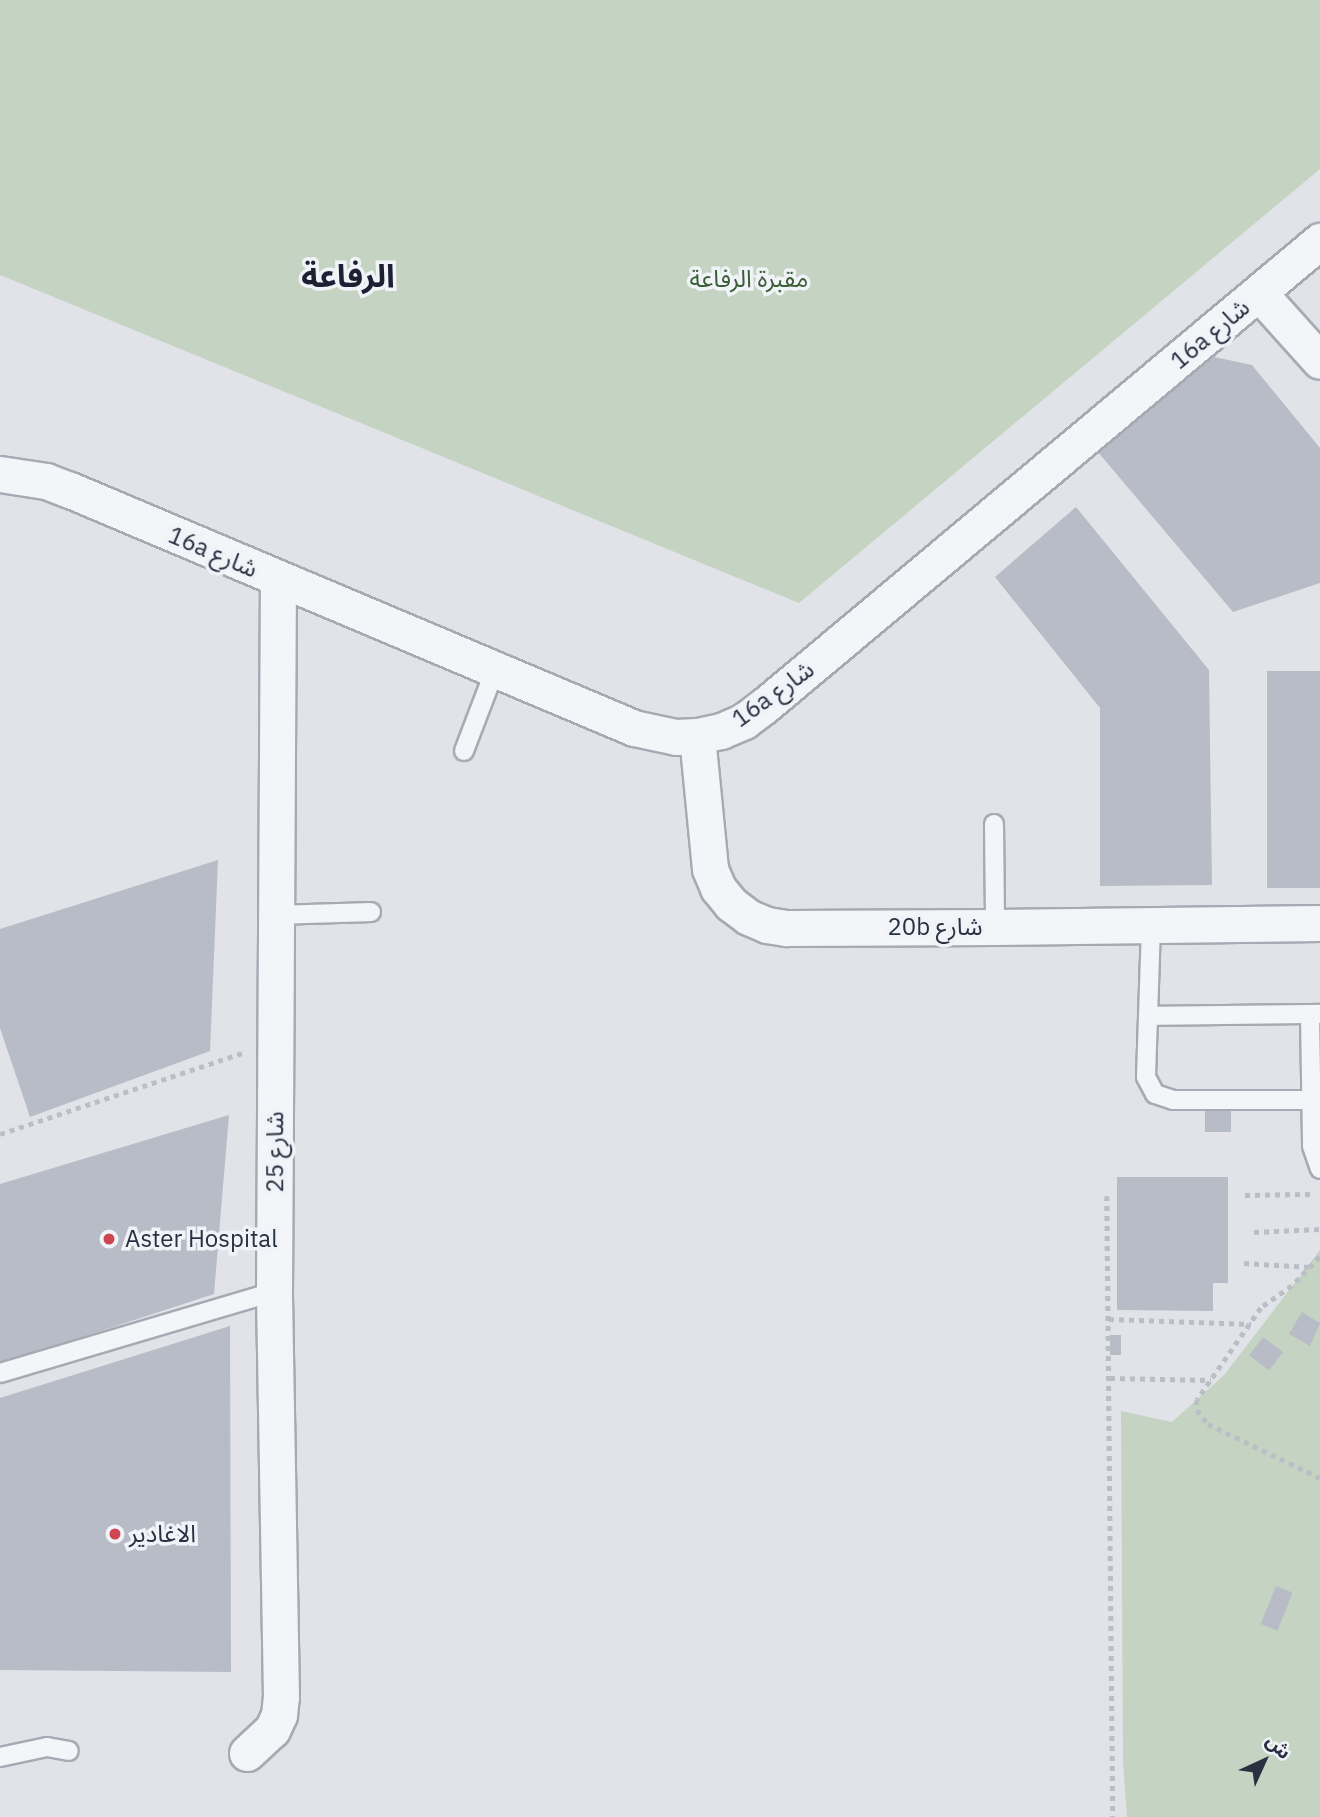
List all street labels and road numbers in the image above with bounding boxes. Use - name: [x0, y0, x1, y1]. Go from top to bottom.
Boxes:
- street label: 16a شارع: [1165, 293, 1255, 375]
- street label: 16a شارع: [164, 520, 262, 584]
- street label: 16a شارع: [726, 655, 820, 733]
- street label: 20b شارع: [887, 913, 983, 941]
- street label: شارع 25: [261, 1111, 289, 1193]

